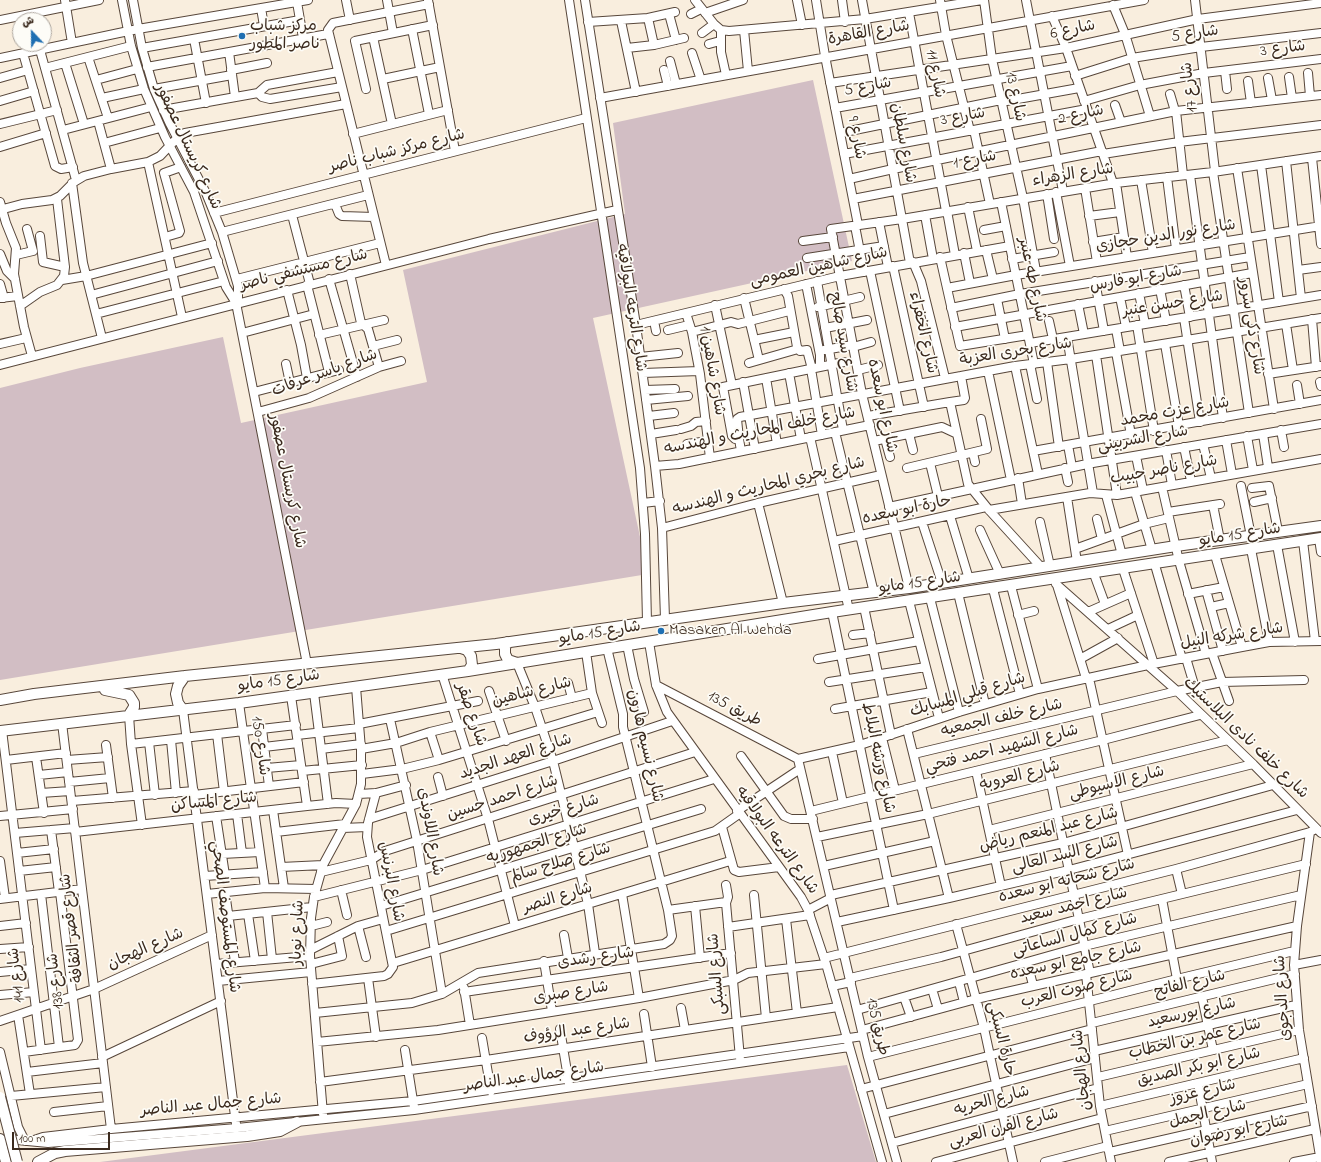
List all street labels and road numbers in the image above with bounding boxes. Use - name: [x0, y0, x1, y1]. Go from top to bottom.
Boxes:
- street label: شارع القاهرة: [827, 17, 911, 51]
- street label: شارع 6: [1049, 17, 1097, 45]
- street label: شارع 5: [1170, 22, 1220, 48]
- street label: شارع 3: [1259, 38, 1307, 62]
- street label: شارع 11: [920, 48, 948, 100]
- street label: شارع 17: [1178, 61, 1204, 113]
- street label: شارع 13: [999, 70, 1029, 124]
- street label: شارع 5: [843, 74, 893, 102]
- street label: شارع كريستال عصفور: [149, 81, 225, 213]
- street label: شارع سلطان: [885, 101, 919, 185]
- street label: شارع 2: [1056, 102, 1106, 130]
- street label: شارع 3: [939, 105, 987, 131]
- street label: شارع 9: [841, 115, 869, 161]
- street label: شارع مركز شباب ناصر: [327, 126, 467, 178]
- street label: شارع 1: [952, 147, 998, 175]
- street label: شارع الزهراء: [1031, 160, 1115, 192]
- street label: شارع نور الدين حجازى: [1095, 216, 1237, 258]
- street label: شارع طه عنبر: [1013, 236, 1049, 324]
- street label: شارع الترعه البولاقيه: [610, 243, 650, 373]
- street label: شارع شاهين العمومى: [748, 244, 890, 292]
- street label: شارع مستشفي ناصر: [238, 246, 370, 296]
- street label: شارع ابو فارس: [1088, 262, 1184, 298]
- street label: شارع ذكى سرور: [1233, 276, 1267, 376]
- street label: شارع حسن عنبر: [1121, 288, 1225, 322]
- street label: شارع الخفراء: [903, 290, 941, 376]
- street label: شارع سيد صالح: [824, 291, 860, 393]
- street label: شارع شاهين 1: [694, 325, 728, 417]
- street label: شارع بحرى العزبة: [958, 335, 1074, 371]
- street label: شارع ياسر عرفات: [270, 346, 380, 402]
- street label: شارع ابو سعده: [862, 357, 900, 455]
- street label: شارع عزت محمد: [1119, 394, 1231, 432]
- street label: شارع خلف المحاريث و الهندسه: [663, 404, 857, 460]
- street label: شارع كريستال عصفور: [263, 412, 309, 550]
- street label: شارع الشربينى: [1096, 423, 1190, 457]
- street label: شارع ناصر حبيب: [1109, 452, 1219, 490]
- street label: شارع بحري المحاريث و الهندسه: [671, 454, 867, 520]
- street label: حارة ابو سعده: [861, 492, 953, 530]
- street label: شارع 15 مايو: [1198, 520, 1282, 552]
- street label: شارع 15 مايو: [878, 569, 962, 599]
- street label: شارع 15 مايو: [558, 618, 642, 650]
- street label: شارع شركه النيل: [1179, 619, 1285, 655]
- street label: شارع 15 مايو: [237, 667, 321, 697]
- street label: شارع قبلي المسابك: [908, 669, 1028, 723]
- street label: شارع شاهين: [490, 674, 574, 712]
- street label: شارع خلف نادى البلاستيك: [1178, 674, 1312, 804]
- street label: شارع صقر: [450, 681, 490, 749]
- street label: شارع نسيم هارون: [622, 688, 666, 804]
- street label: طريق 135: [704, 688, 764, 732]
- street label: شارع خلف الجمعيه: [939, 696, 1065, 742]
- street label: شارع ورشه البلاط: [856, 701, 898, 815]
- street label: شارع 150: [245, 715, 273, 777]
- street label: شارع الشهيد احمد فتحي: [923, 722, 1081, 778]
- street label: شارع العهد الجديد: [457, 731, 575, 785]
- street label: شارع العروبه: [978, 758, 1062, 796]
- street label: شارع الاسيوطى: [1067, 763, 1167, 805]
- street label: شارع احمد حسين: [445, 772, 561, 826]
- street label: شارع الترعه البولاقيه: [730, 783, 822, 899]
- street label: شارع اللاوندى: [412, 786, 446, 878]
- street label: شارع المساكن: [170, 789, 258, 817]
- street label: شارع خيرى: [526, 791, 602, 831]
- street label: شارع عبد المنعم رياض: [978, 804, 1120, 858]
- street label: شارع الجمهوريه: [484, 821, 590, 869]
- street label: شارع السد العالى: [1010, 833, 1120, 879]
- street label: شارع المستوصف الصحي: [205, 840, 243, 994]
- street label: شارع البرنس: [373, 840, 407, 924]
- street label: شارع صلاح سالم: [509, 840, 613, 888]
- street label: شارع شحاته ابو سعده: [997, 856, 1137, 908]
- street label: شارع قصر الثقافة: [57, 872, 89, 984]
- street label: شارع النصر: [521, 879, 595, 919]
- street label: شارع احمد سعيد: [1018, 884, 1130, 930]
- street label: شارع نوبار: [288, 900, 310, 966]
- street label: شارع كمال الساعاتى: [1010, 910, 1140, 962]
- street label: شارع الهجان: [105, 925, 187, 975]
- street label: شارع السبكى: [705, 932, 731, 1016]
- street label: شارع جامع ابو سعده: [1009, 939, 1143, 985]
- street label: شارع رشدى: [556, 944, 636, 974]
- street label: شارع 141: [5, 946, 31, 1004]
- street label: شارع 138: [44, 952, 70, 1010]
- street label: شارع الدجوى: [1271, 954, 1297, 1042]
- street label: شارع صوت العرب: [1019, 967, 1135, 1013]
- street label: شارع الفاتح: [1152, 967, 1228, 1003]
- street label: شارع صبرى: [532, 979, 610, 1009]
- street label: شارع بورسعيد: [1146, 994, 1238, 1034]
- street label: طريق 135: [860, 996, 892, 1058]
- street label: حارة السبكى: [981, 999, 1019, 1079]
- street label: شارع عبد الرؤوف: [523, 1015, 631, 1049]
- street label: شارع عمر بن الخطاب: [1127, 1015, 1263, 1065]
- street label: شارع الهجان: [1069, 1029, 1097, 1111]
- street label: شارع ابو بكر الصديق: [1135, 1044, 1263, 1092]
- street label: شارع جمال عبد الناصر: [463, 1059, 605, 1097]
- street label: شارع عزوز: [1168, 1076, 1238, 1110]
- street label: شارع الحريه: [952, 1083, 1032, 1121]
- street label: شارع جمال عبد الناصر: [140, 1090, 282, 1122]
- street label: شارع الجمل: [1168, 1097, 1248, 1133]
- street label: شارع الفرن العربى: [947, 1105, 1061, 1153]
- street label: شارع ابو رضوان: [1188, 1112, 1290, 1152]

